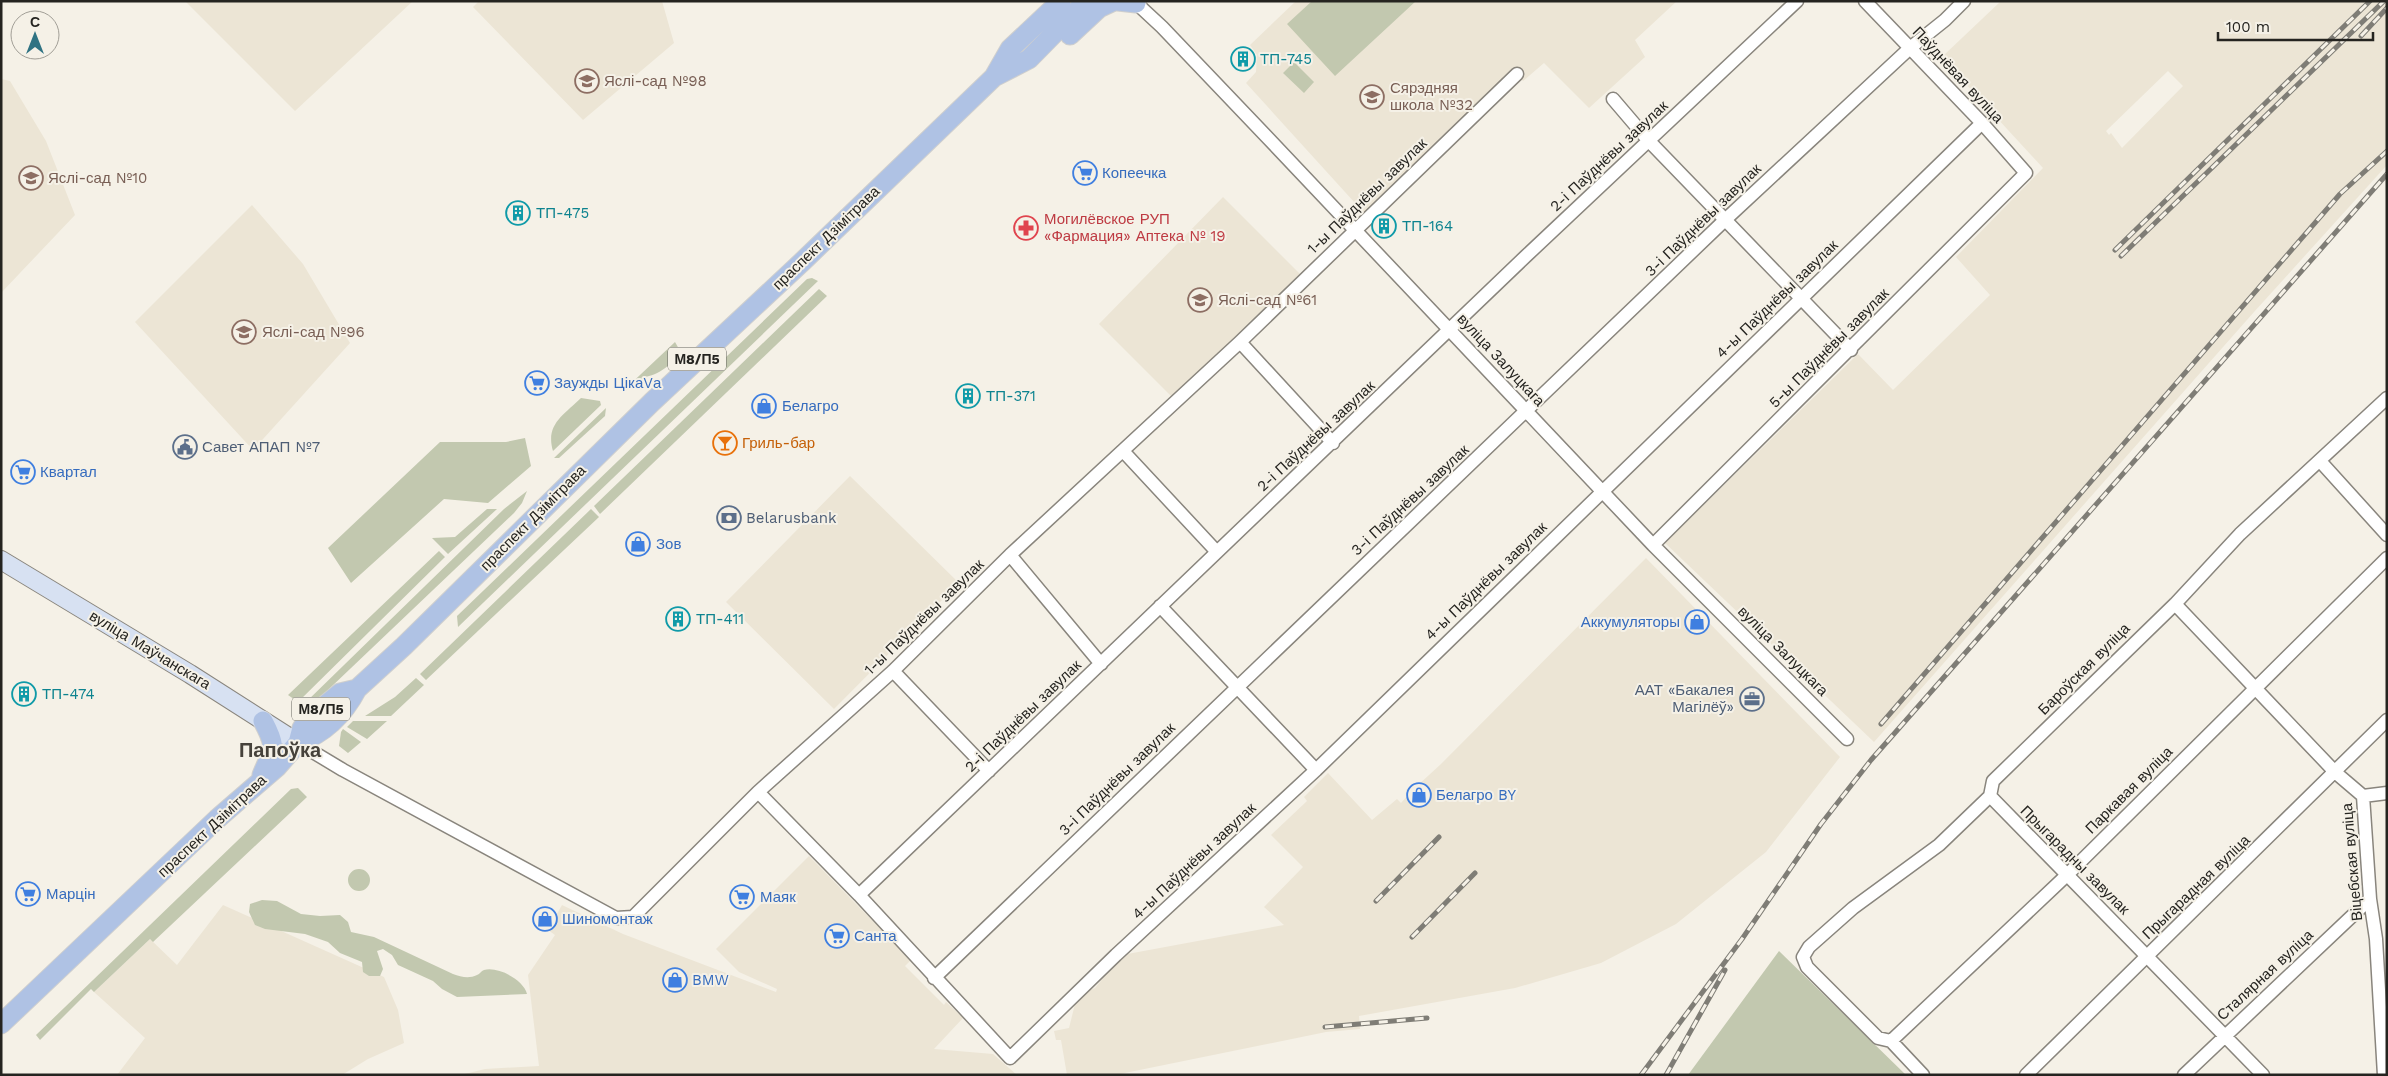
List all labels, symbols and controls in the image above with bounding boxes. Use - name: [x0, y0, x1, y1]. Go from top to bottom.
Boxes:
- north arrow: [10, 10, 60, 60]
- scale bar: [2218, 10, 2373, 42]
- text: С: [30, 14, 40, 30]
- text: 100 m: [2226, 18, 2270, 36]
- street label: Паўднёвая вуліца: [1909, 23, 2008, 127]
- building icon: ТП-745: [1230, 46, 1256, 72]
- place label: ТП-745: [1260, 50, 1312, 68]
- school or university icon: Яслі-сад №98: [574, 68, 600, 94]
- place label: Яслі-сад №98: [604, 72, 707, 90]
- place label: Сярэдняя школа №32: [1390, 79, 1473, 114]
- school or university icon: Сярэдняя школа №32: [1359, 84, 1385, 110]
- street label: 2-і Паўднёвы завулак: [1547, 97, 1672, 215]
- street label: 1-ы Паўднёвы завулак: [1304, 134, 1431, 258]
- supermarket icon: Копеечка: [1072, 160, 1098, 186]
- street label: 3-і Паўднёвы завулак: [1641, 160, 1765, 280]
- place label: Копеечка: [1102, 164, 1167, 182]
- school or university icon: Яслі-сад №10: [18, 165, 44, 191]
- place label: Яслі-сад №10: [48, 169, 147, 187]
- street label: праспект Дзімітрава: [769, 182, 884, 294]
- building icon: ТП-475: [505, 200, 531, 226]
- place label: ТП-475: [536, 204, 589, 222]
- place label: Могилёвское РУП «Фармация» Аптека № 19: [1044, 210, 1226, 245]
- building icon: ТП-164: [1371, 213, 1397, 239]
- pharmacy icon: Могилёвское РУП «Фармация» Аптека № 19: [1013, 215, 1039, 241]
- place label: ТП-164: [1402, 217, 1453, 235]
- street label: 4-ы Паўднёвы завулак: [1712, 236, 1842, 362]
- street label: 5-ы Паўднёвы завулак: [1765, 284, 1893, 412]
- school or university icon: Яслі-сад №61: [1187, 287, 1213, 313]
- place label: Яслі-сад №61: [1218, 291, 1317, 309]
- street label: вуліца Залуцкага: [1454, 310, 1549, 410]
- school or university icon: Яслі-сад №96: [231, 319, 257, 345]
- place label: Яслі-сад №96: [262, 323, 365, 341]
- road number: М8/П5: [668, 348, 726, 370]
- supermarket icon: Заужды ЦікаVа: [524, 370, 550, 396]
- place label: Заужды ЦікаVа: [554, 374, 662, 392]
- street label: 2-і Паўднёвы завулак: [1254, 377, 1379, 495]
- building icon: ТП-371: [955, 383, 981, 409]
- place label: ТП-371: [986, 387, 1036, 405]
- shop icon: Белагро: [751, 393, 777, 419]
- place label: Белагро: [782, 397, 839, 415]
- bar icon: Гриль-бар: [712, 430, 738, 456]
- public building icon: Савет АПАП №7: [172, 434, 198, 460]
- place label: Гриль-бар: [742, 434, 815, 452]
- place label: Савет АПАП №7: [202, 438, 320, 456]
- street label: 3-і Паўднёвы завулак: [1347, 440, 1473, 559]
- supermarket icon: Квартал: [10, 459, 36, 485]
- street label: праспект Дзімітрава: [477, 461, 590, 574]
- place label: Квартал: [40, 463, 97, 481]
- bank icon: Belarusbank: [716, 505, 742, 531]
- place label: Belarusbank: [746, 509, 837, 527]
- street label: 4-ы Паўднёвы завулак: [1421, 518, 1551, 644]
- shop icon: Зов: [625, 531, 651, 557]
- place label: Зов: [656, 535, 681, 553]
- street label: 1-ы Паўднёвы завулак: [861, 555, 988, 679]
- street label: вуліца Залуцкага: [1734, 602, 1832, 700]
- building icon: ТП-411: [665, 606, 691, 632]
- street label: вуліца Маўчанскага: [86, 607, 214, 694]
- shop icon: Аккумуляторы: [1684, 609, 1710, 635]
- place label: ТП-411: [696, 610, 744, 628]
- place label: Аккумуляторы: [1581, 613, 1680, 631]
- street label: Бароўская вуліца: [2034, 619, 2134, 719]
- street label: 2-і Паўднёвы завулак: [961, 656, 1085, 776]
- building icon: ТП-474: [11, 681, 37, 707]
- place label: ААТ «Бакалея Магілёў»: [1635, 681, 1734, 716]
- place label: ТП-474: [42, 685, 95, 703]
- office icon: ААТ «Бакалея Магілёў»: [1739, 686, 1765, 712]
- road number: М8/П5: [292, 698, 350, 721]
- street label: 3-і Паўднёвы завулак: [1055, 719, 1179, 839]
- district label: Папоўка: [239, 738, 322, 762]
- street label: Паркавая вуліца: [2082, 742, 2177, 837]
- street label: праспект Дзімітрава: [154, 771, 270, 881]
- shop icon: Белагро BY: [1406, 782, 1432, 808]
- place label: Белагро BY: [1436, 786, 1517, 804]
- street label: 4-ы Паўднёвы завулак: [1129, 799, 1260, 923]
- street label: Прыгарадны завулак: [2017, 802, 2134, 919]
- street label: Віцебская вуліца: [2338, 802, 2366, 922]
- street label: Прыгарадная вуліца: [2138, 831, 2254, 943]
- supermarket icon: Марцін: [15, 881, 41, 907]
- supermarket icon: Маяк: [729, 884, 755, 910]
- place label: Марцін: [46, 885, 96, 903]
- place label: Маяк: [760, 888, 796, 906]
- shop icon: Шиномонтаж: [532, 906, 558, 932]
- place label: Шиномонтаж: [562, 910, 653, 928]
- supermarket icon: Санта: [824, 923, 850, 949]
- street label: Сталярная вуліца: [2213, 925, 2317, 1024]
- place label: Санта: [854, 927, 897, 945]
- shop icon: BMW: [662, 967, 688, 993]
- place label: BMW: [692, 971, 729, 989]

